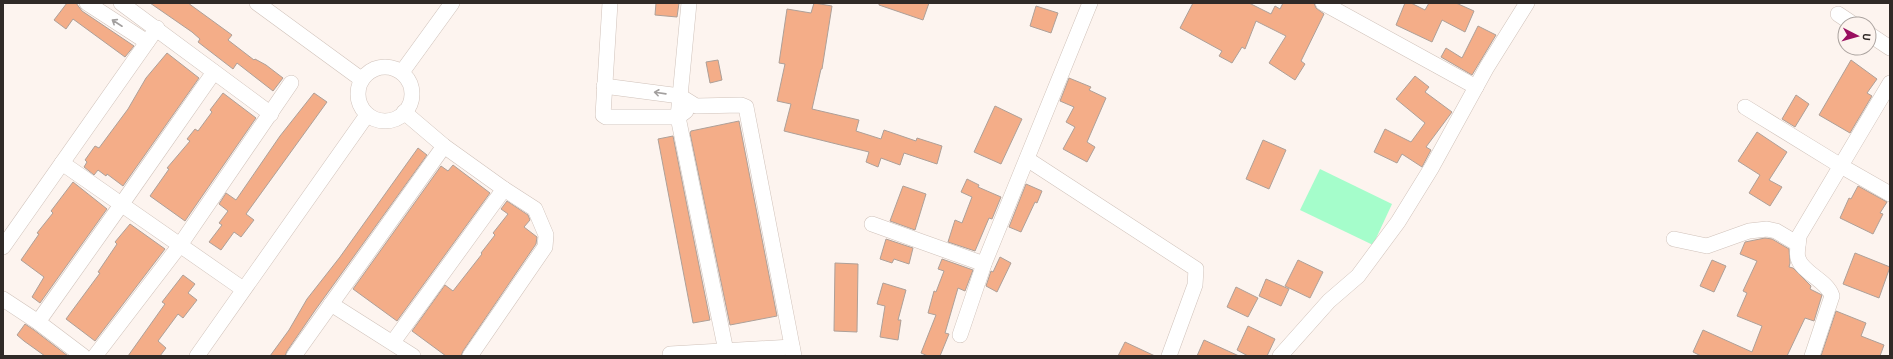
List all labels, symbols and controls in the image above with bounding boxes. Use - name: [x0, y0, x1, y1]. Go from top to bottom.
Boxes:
- north arrow: [1837, 16, 1877, 56]
- one-way arrow: [111, 18, 123, 26]
- text: U: [1859, 33, 1875, 41]
- one-way arrow: [654, 89, 667, 97]

